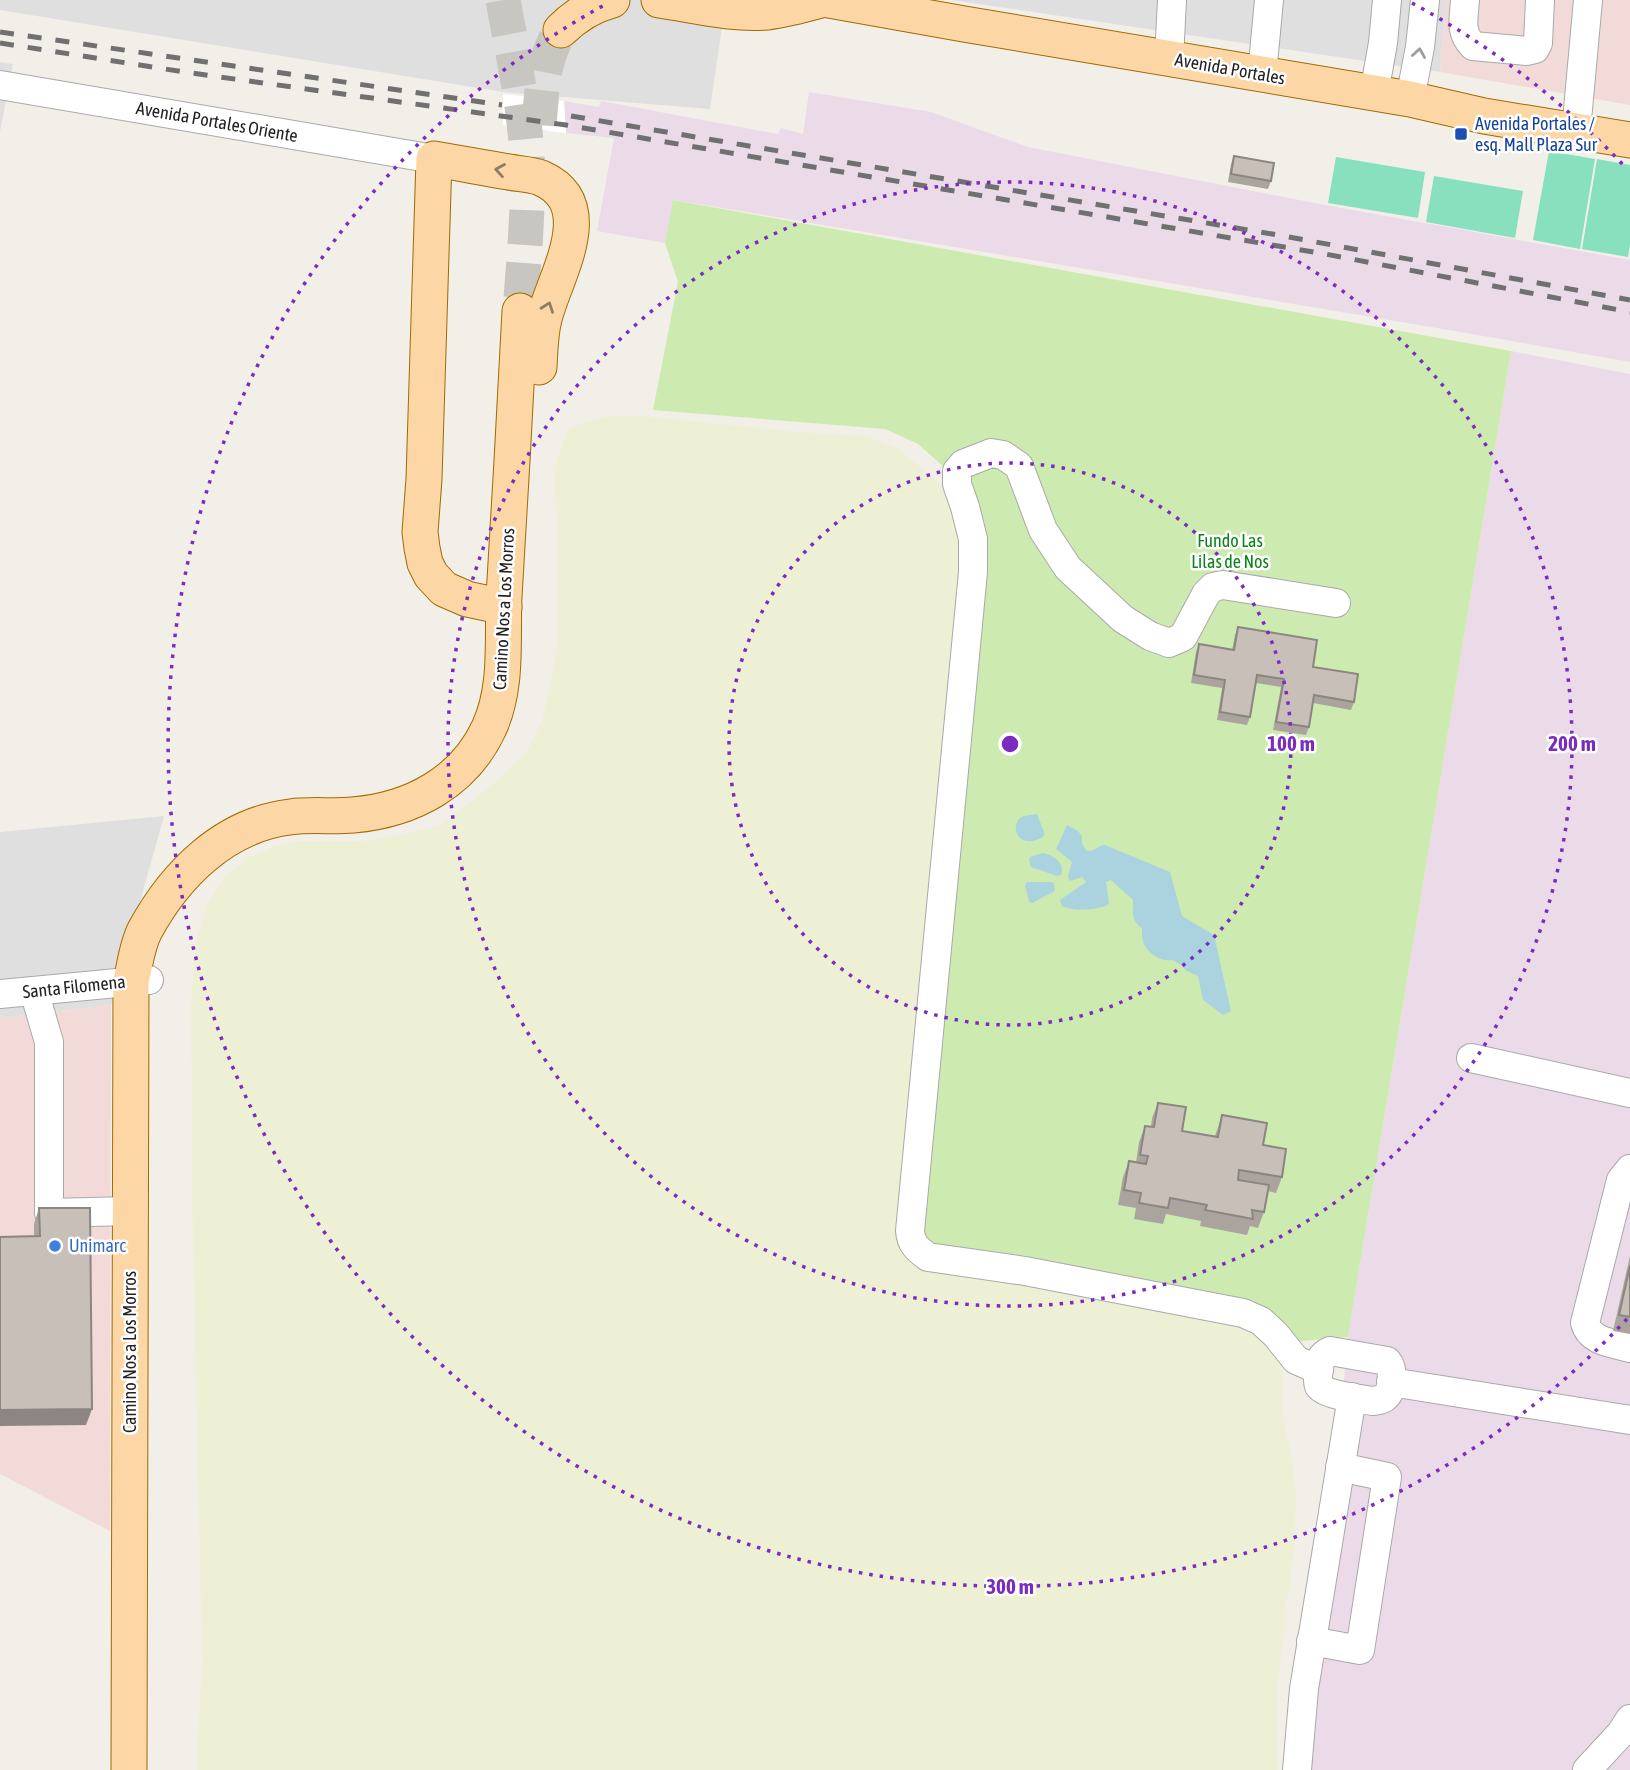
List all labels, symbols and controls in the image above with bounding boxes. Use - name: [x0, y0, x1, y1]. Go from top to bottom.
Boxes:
- one-way arrow: [1411, 47, 1426, 59]
- street label: Avenida Portales: [1173, 48, 1287, 89]
- street label: Avenida Portales Oriente: [135, 97, 300, 146]
- place label: Avenida Portales / esq. Mall Plaza Sur: [1475, 113, 1598, 155]
- marker: Avenida Portales / esq. Mall Plaza Sur: [1453, 126, 1469, 142]
- one-way arrow: [494, 163, 506, 178]
- one-way arrow: [540, 301, 554, 313]
- street label: Camino Nos a Los Morros: [489, 527, 518, 690]
- park label: Fundo Las Lilas de Nos: [1191, 530, 1269, 572]
- text: 100 m: [1267, 731, 1315, 755]
- text: 200 m: [1548, 731, 1596, 755]
- centre of rings: [998, 732, 1022, 756]
- street label: Santa Filomena: [21, 971, 126, 1002]
- place label: Unimarc: [69, 1235, 126, 1256]
- marker: Unimarc: [47, 1238, 63, 1254]
- street label: Camino Nos a Los Morros: [119, 1271, 140, 1433]
- text: 300 m: [986, 1574, 1034, 1598]

